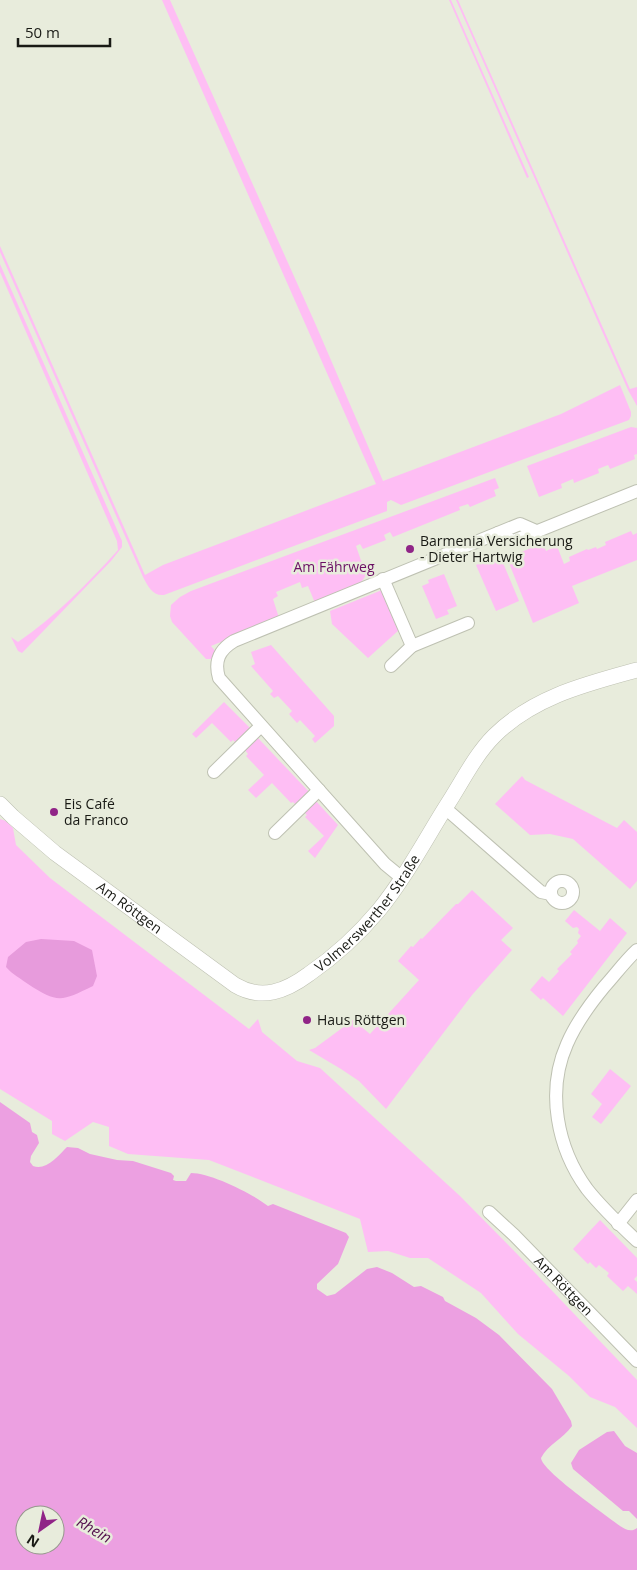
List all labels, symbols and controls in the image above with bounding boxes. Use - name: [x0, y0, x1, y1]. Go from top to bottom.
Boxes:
- scale bar: [18, 15, 110, 47]
- text: 50 m: [25, 22, 60, 42]
- place label: Barmenia Versicherung - Dieter Hartwig: [420, 531, 573, 566]
- marker: Barmenia Versicherung - Dieter Hartwig: [404, 543, 416, 555]
- park label: Am Fährweg: [293, 557, 375, 576]
- place label: Eis Café da Franco: [64, 794, 128, 829]
- marker: Eis Café da Franco: [48, 806, 60, 818]
- street label: Volmerswerther Straße: [310, 850, 424, 976]
- street label: Am Röttgen: [93, 877, 166, 937]
- place label: Haus Röttgen: [317, 1010, 405, 1029]
- marker: Haus Röttgen: [301, 1014, 313, 1026]
- street label: Am Röttgen: [530, 1251, 598, 1320]
- north arrow: [15, 1505, 65, 1555]
- water label: Rhein: [73, 1511, 116, 1547]
- text: N: [23, 1530, 43, 1552]

